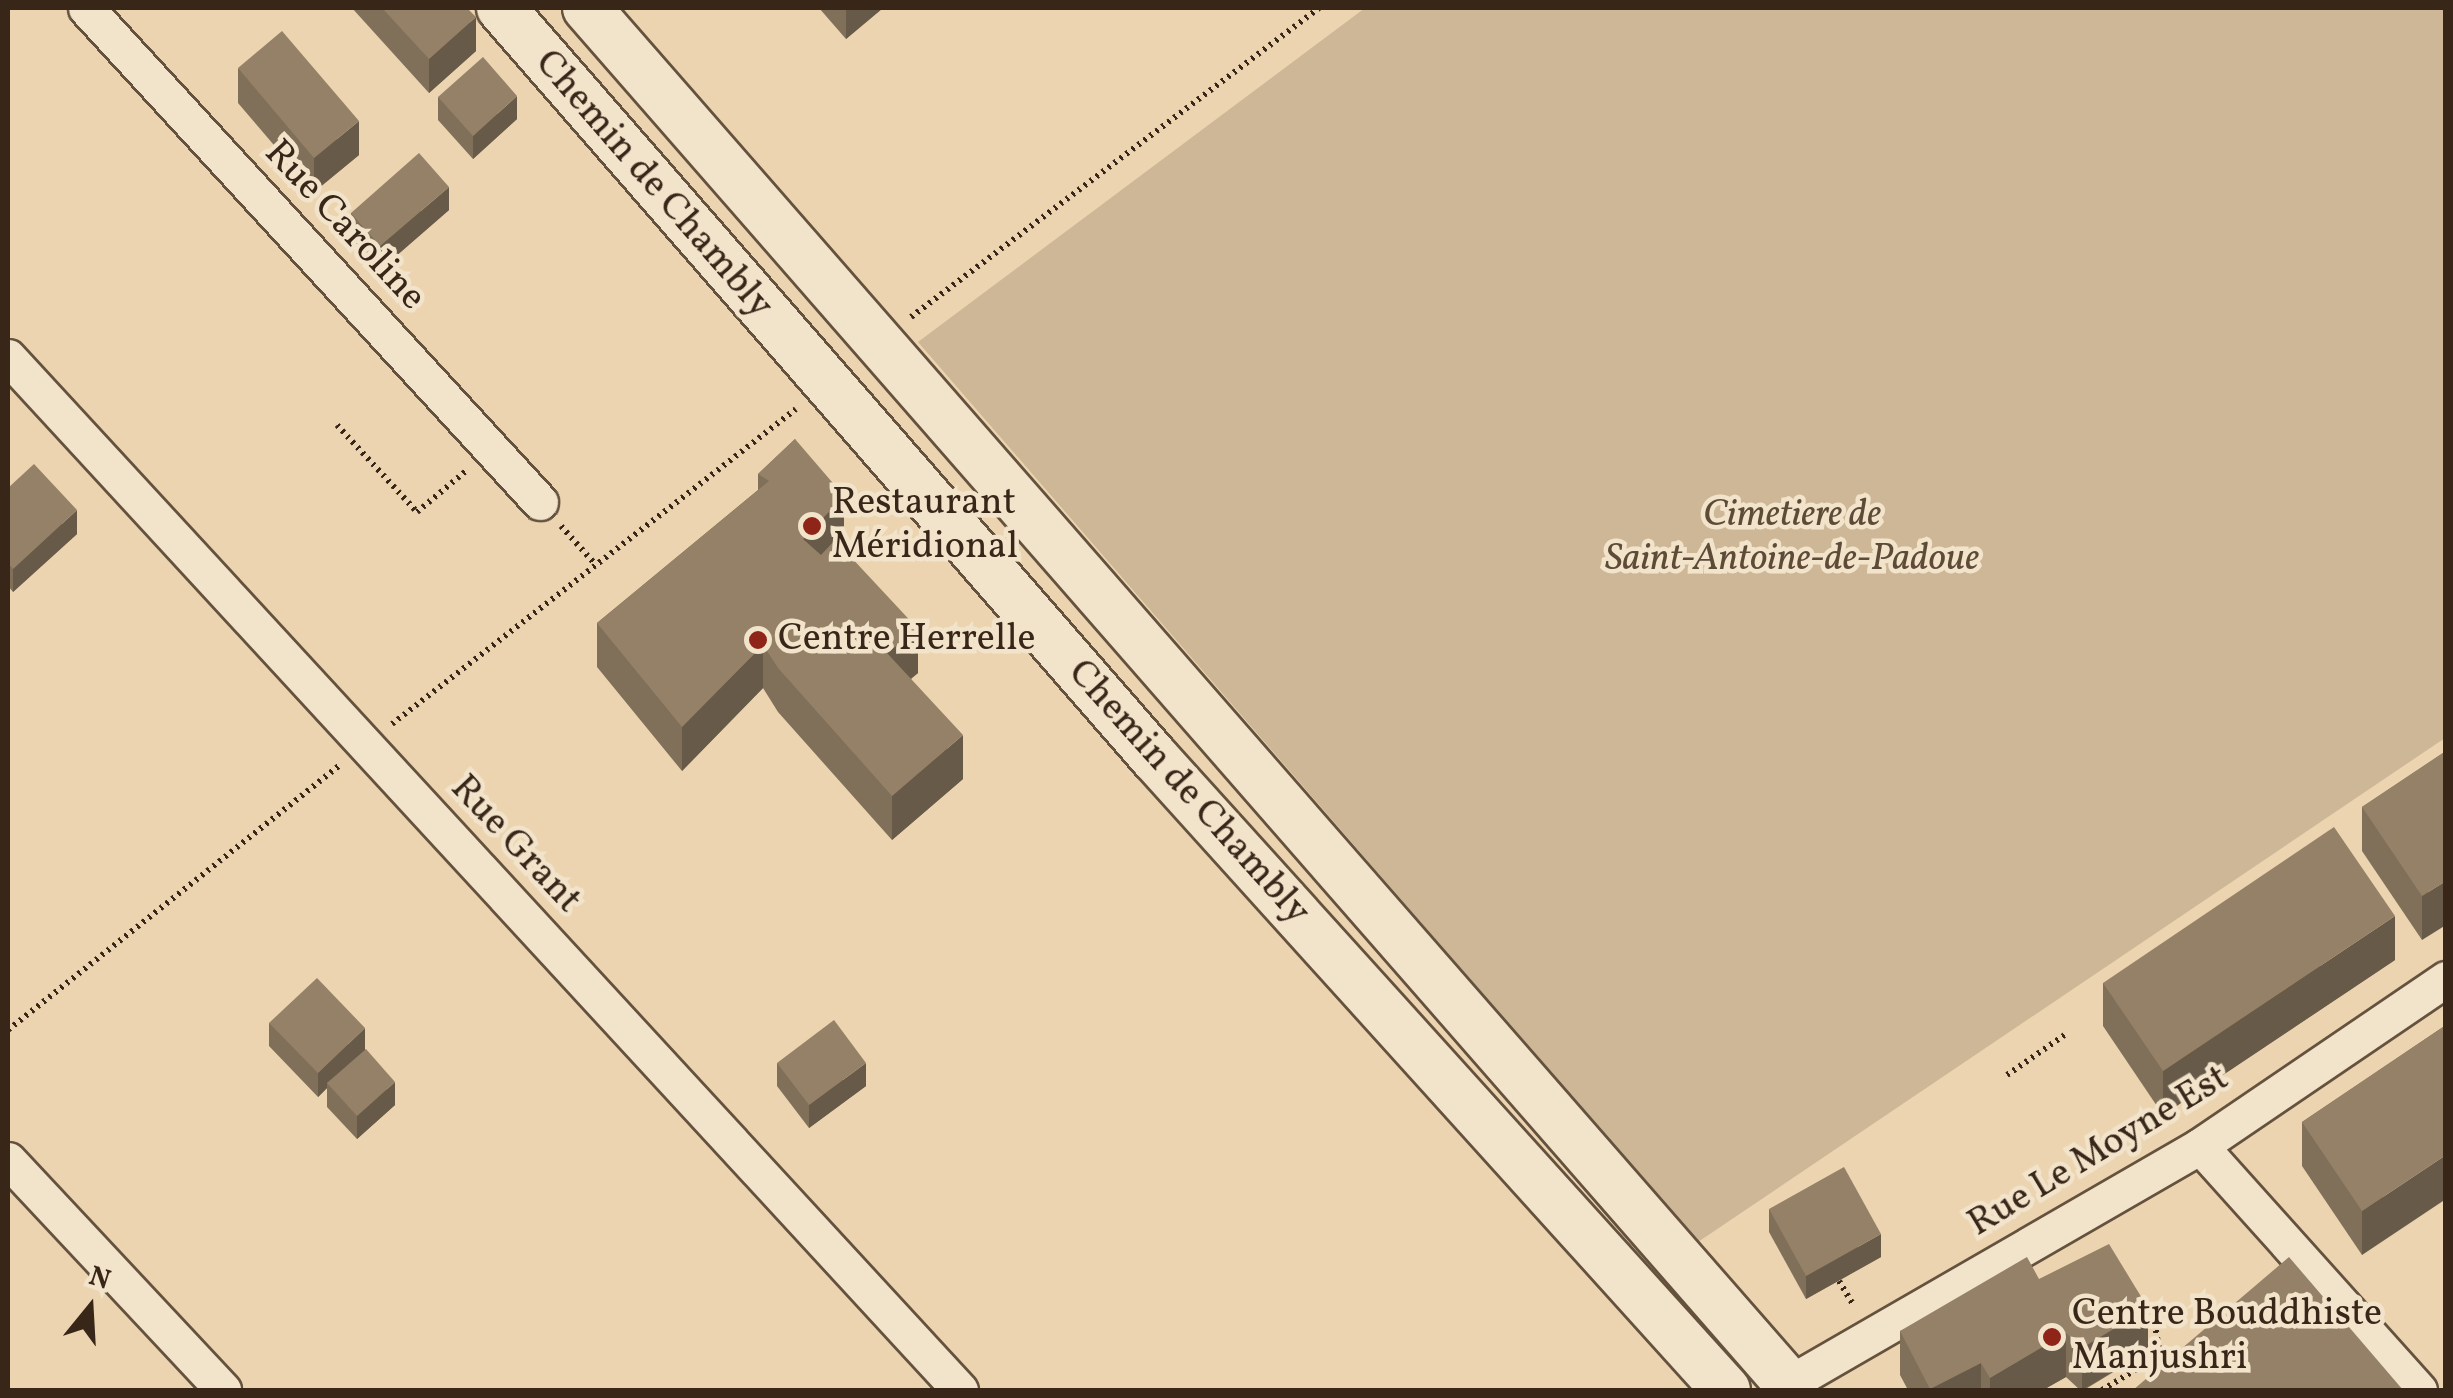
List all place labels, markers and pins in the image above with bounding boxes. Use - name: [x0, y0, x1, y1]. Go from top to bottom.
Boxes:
- place label: Restaurant Méridional: [832, 481, 1018, 570]
- marker: Restaurant Méridional: [801, 515, 823, 537]
- place label: Centre Herrelle: [778, 617, 1036, 663]
- marker: Centre Herrelle: [747, 629, 769, 651]
- place label: Centre Bouddhiste Manjushri: [2072, 1292, 2382, 1382]
- marker: Centre Bouddhiste Manjushri: [2041, 1326, 2063, 1348]

